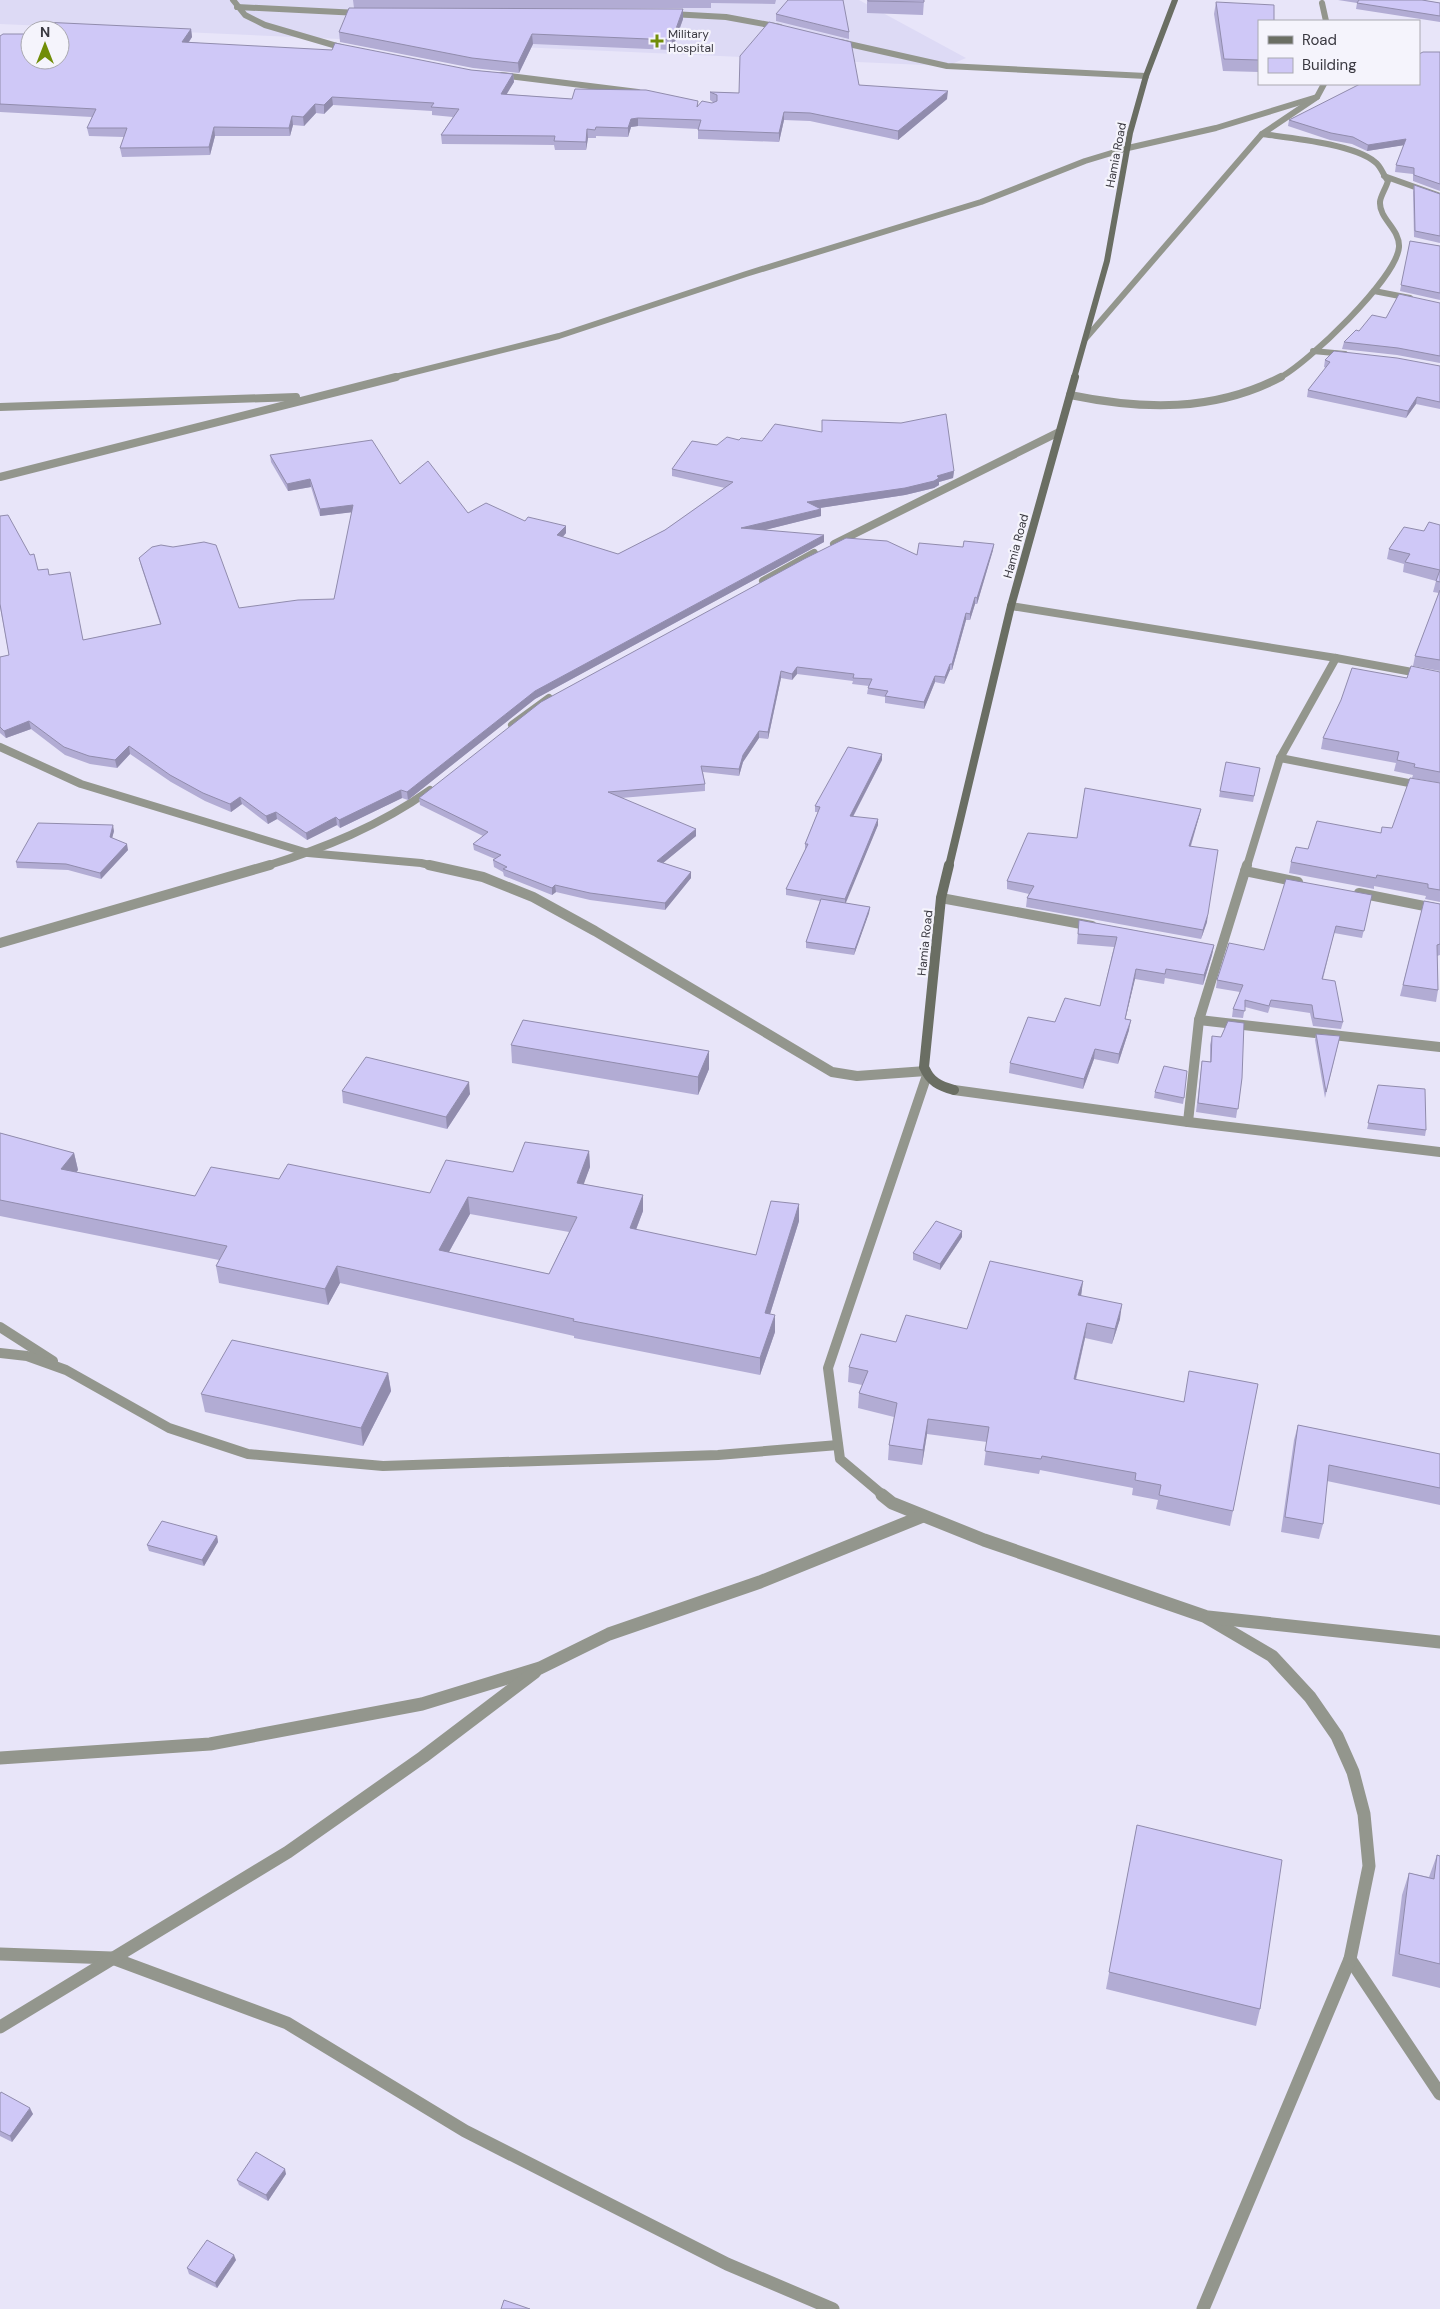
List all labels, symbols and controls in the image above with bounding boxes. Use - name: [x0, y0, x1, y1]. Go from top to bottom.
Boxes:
- north arrow: [20, 20, 70, 70]
- legend: [1258, 20, 1420, 85]
- text: N: [40, 23, 50, 41]
- place label: Military Hospital: [668, 26, 714, 56]
- text: Road: [1302, 30, 1337, 50]
- marker: Military Hospital: [650, 34, 664, 48]
- text: Building: [1302, 55, 1357, 75]
- street label: Hamia Road: [1102, 121, 1130, 189]
- street label: Hamia Road: [1000, 512, 1032, 580]
- street label: Hamia Road: [914, 909, 936, 977]

